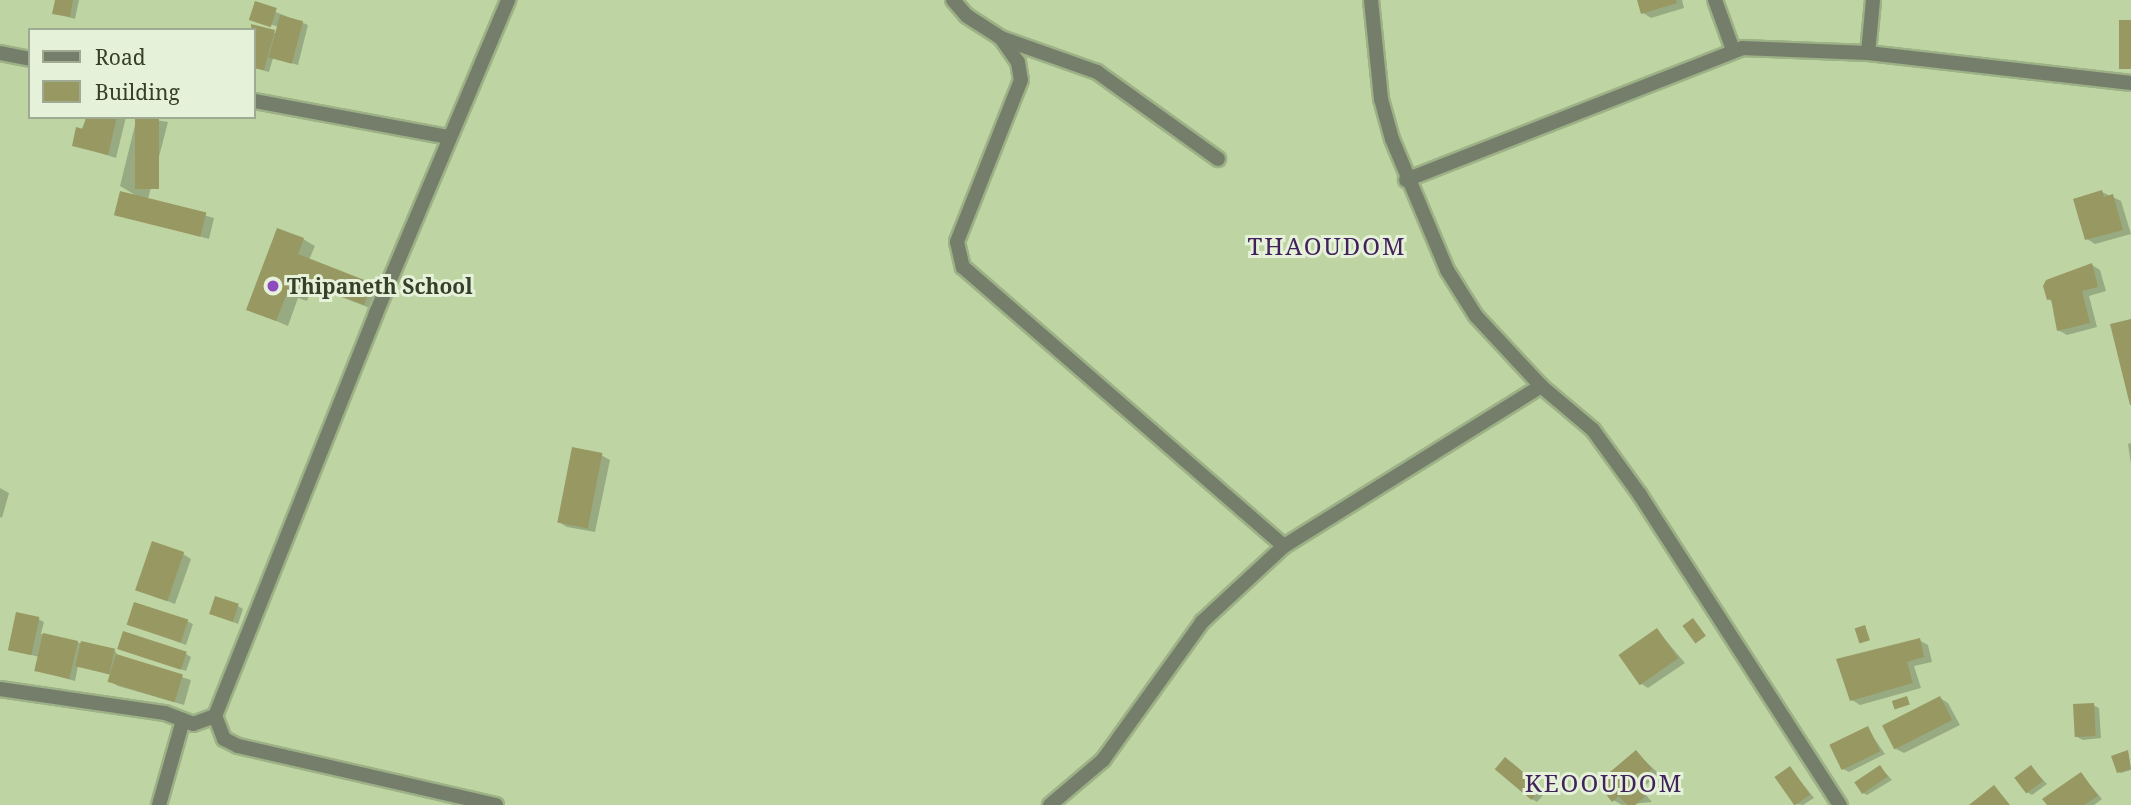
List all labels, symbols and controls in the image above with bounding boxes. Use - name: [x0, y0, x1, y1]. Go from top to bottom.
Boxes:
- legend: [28, 28, 256, 119]
- text: Road: [95, 43, 146, 71]
- text: Building: [95, 78, 180, 106]
- district label: THAOUDOM: [1249, 232, 1405, 260]
- place label: Thipaneth School: [287, 273, 473, 299]
- marker: Thipaneth School: [265, 278, 281, 294]
- district label: KEOOUDOM: [1526, 769, 1682, 797]

